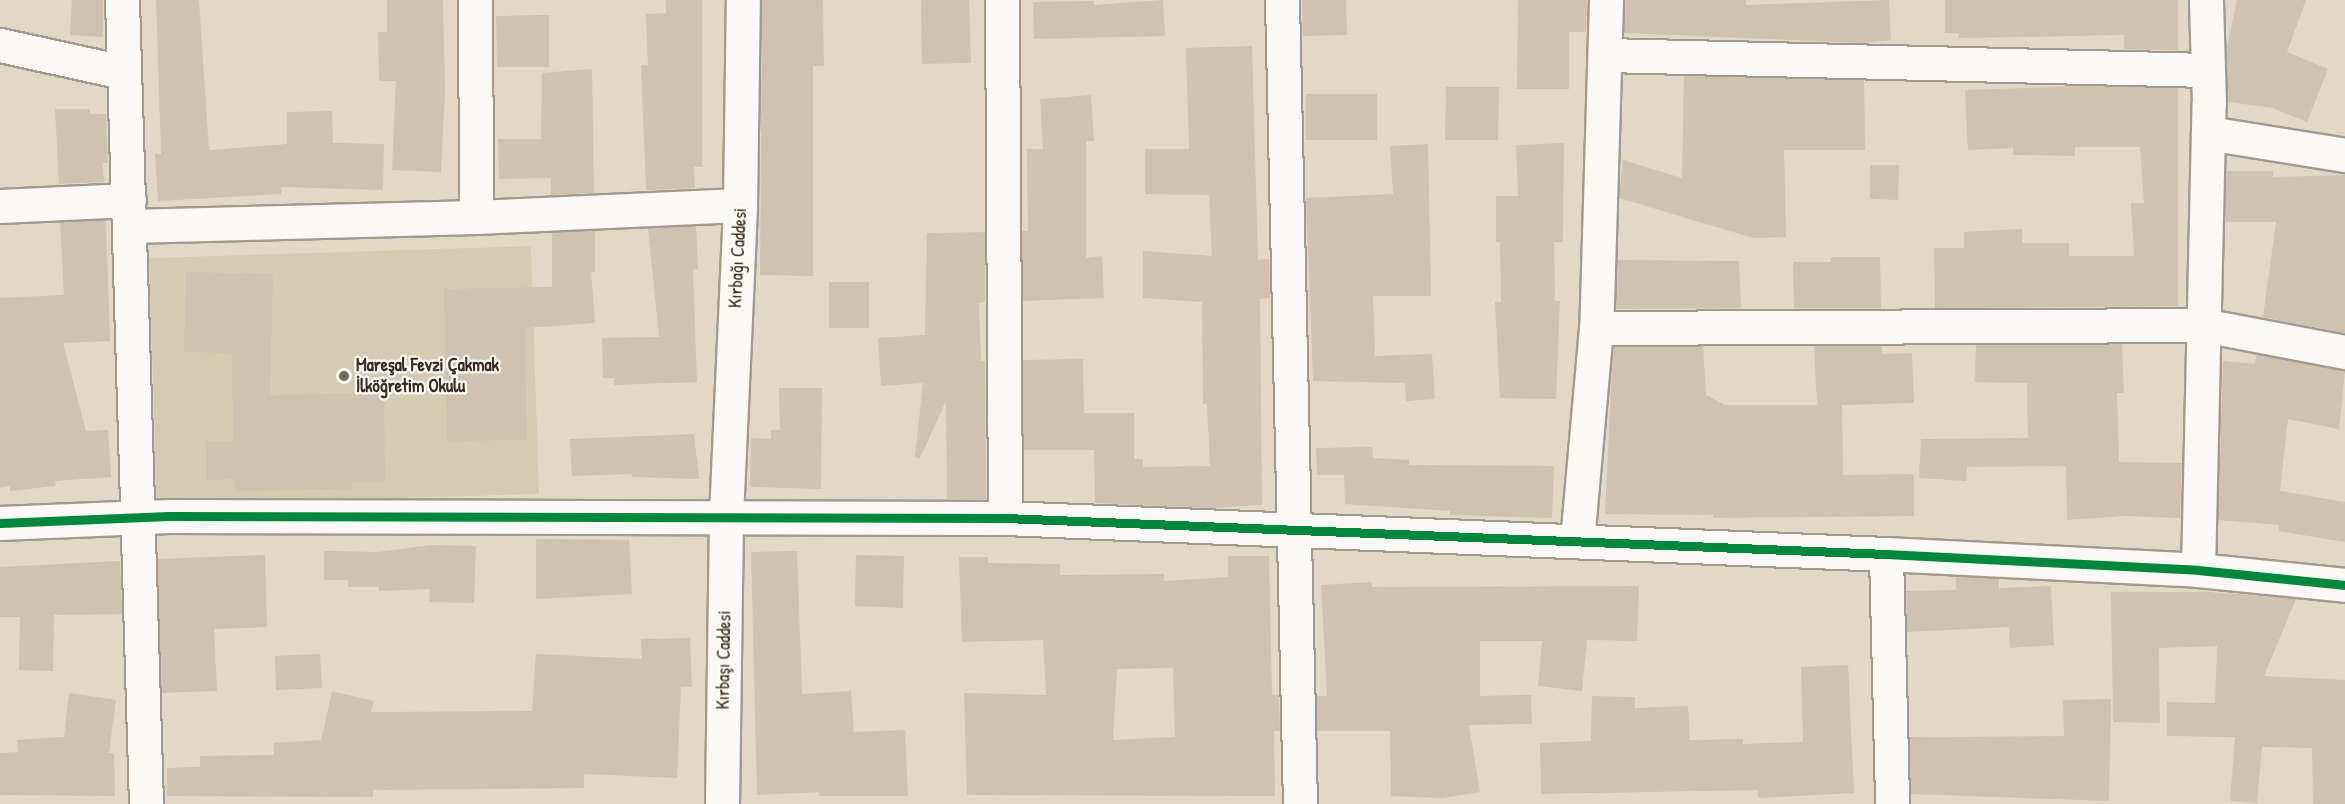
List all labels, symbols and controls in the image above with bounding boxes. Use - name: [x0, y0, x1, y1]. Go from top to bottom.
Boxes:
- street label: Kırbağı Caddesi: [725, 207, 751, 309]
- place label: Mareşal Fevzi Çakmak İlköğretim Okulu: [356, 355, 499, 398]
- marker: Mareşal Fevzi Çakmak İlköğretim Okulu: [337, 369, 351, 383]
- street label: Kırbaşı Caddesi: [712, 610, 736, 710]

